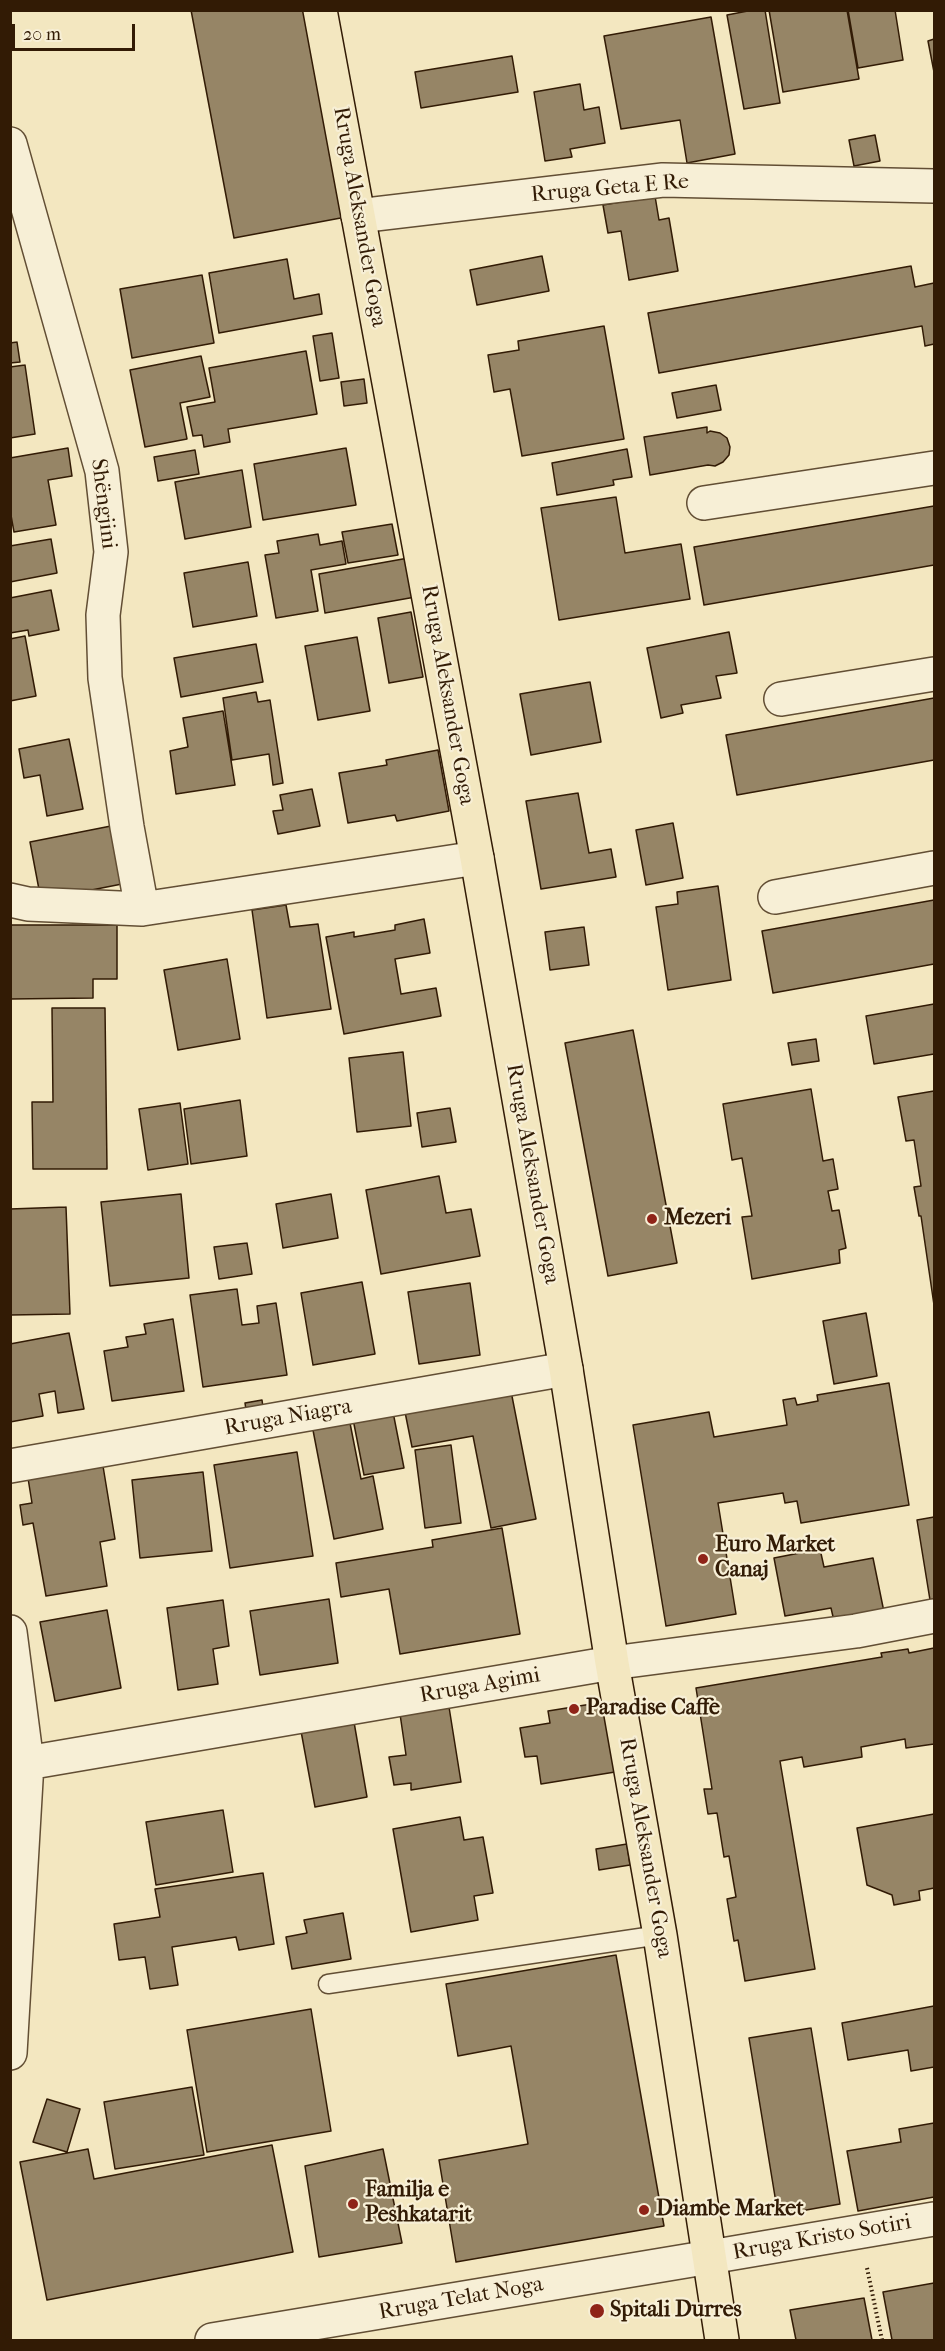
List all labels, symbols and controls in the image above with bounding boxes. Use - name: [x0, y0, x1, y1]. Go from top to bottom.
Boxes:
- scale bar: [15, 12, 138, 50]
- text: 20 m: [23, 24, 61, 45]
- street label: Rruga Aleksander Goga: [327, 105, 391, 329]
- street label: Rruga Geta E Re: [530, 169, 690, 209]
- street label: Shëngjini: [84, 457, 122, 551]
- street label: Rruga Aleksander Goga: [415, 583, 479, 807]
- street label: Rruga Aleksander Goga: [500, 1062, 564, 1286]
- place label: Mezeri: [664, 1206, 731, 1232]
- marker: Mezeri: [645, 1212, 659, 1226]
- street label: Rruga Niagra: [222, 1394, 354, 1442]
- place label: Euro Market Canaj: [715, 1533, 835, 1585]
- marker: Euro Market Canaj: [696, 1552, 710, 1566]
- street label: Rruga Agimi: [418, 1662, 542, 1710]
- place label: Paradise Caffe: [586, 1696, 720, 1722]
- marker: Paradise Caffe: [567, 1702, 581, 1716]
- street label: Rruga Aleksander Goga: [613, 1736, 677, 1960]
- place label: Familja e Peshkatarit: [365, 2178, 472, 2230]
- marker: Familja e Peshkatarit: [346, 2197, 360, 2211]
- place label: Diambe Market: [656, 2197, 804, 2223]
- marker: Diambe Market: [637, 2203, 651, 2217]
- street label: Rruga Kristo Sotiri: [731, 2209, 913, 2267]
- street label: Rruga Telat Noga: [377, 2272, 545, 2326]
- place label: Spitali Durres: [610, 2298, 742, 2324]
- marker: Spitali Durres: [588, 2302, 606, 2320]

